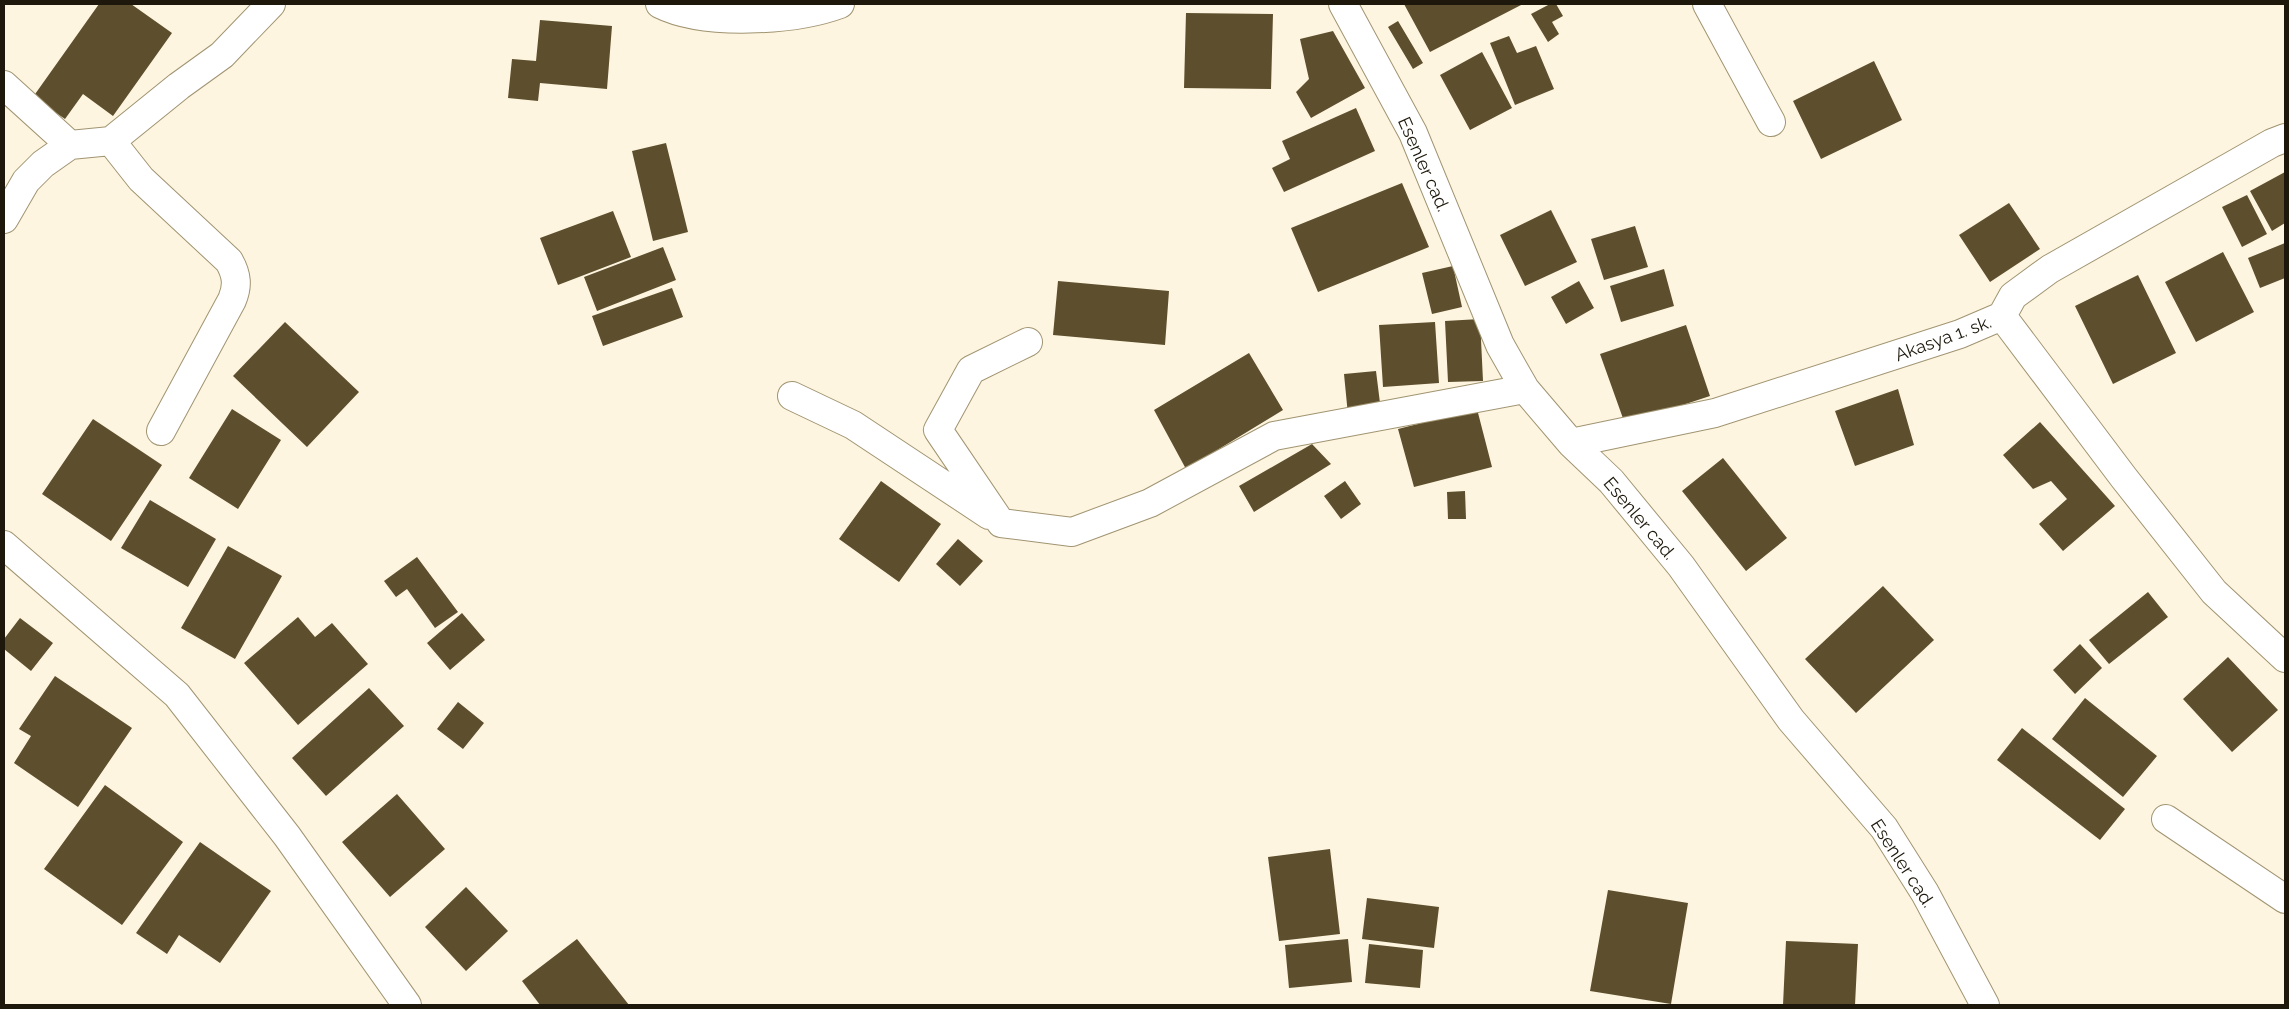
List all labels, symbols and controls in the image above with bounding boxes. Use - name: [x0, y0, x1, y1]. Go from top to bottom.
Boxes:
- street label: Esenler cad.: [1394, 114, 1454, 214]
- street label: Akasya 1. sk.: [1892, 311, 1994, 365]
- street label: Esenler cad.: [1600, 473, 1680, 563]
- street label: Esenler cad.: [1867, 815, 1939, 911]

